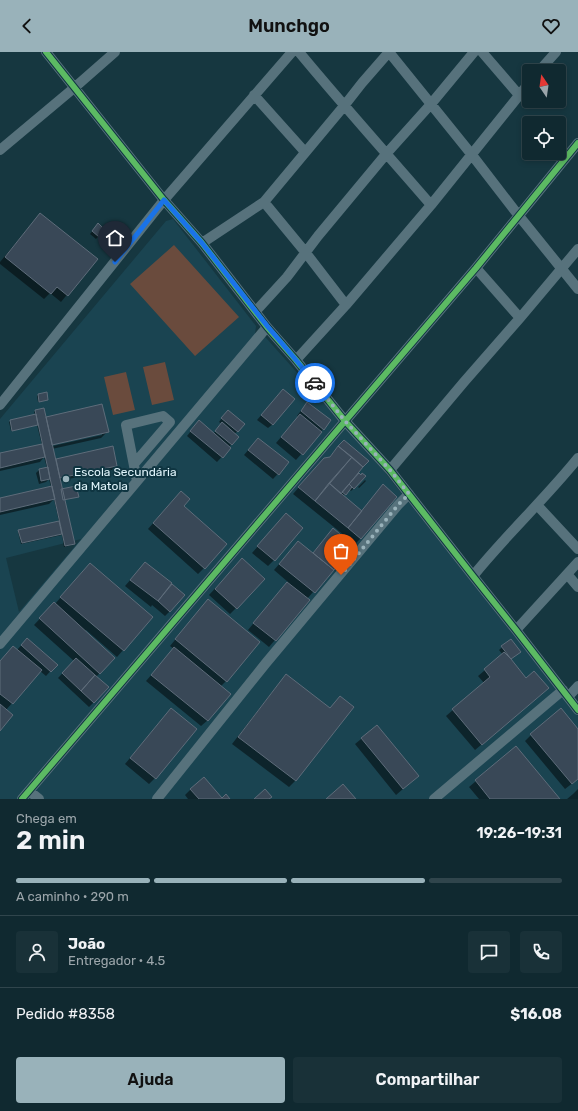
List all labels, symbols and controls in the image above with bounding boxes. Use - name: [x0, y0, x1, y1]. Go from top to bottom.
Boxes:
- icon: back: [16, 15, 38, 37]
- text: Munchgo: [248, 15, 330, 37]
- icon: heart: [540, 15, 562, 37]
- north arrow: [522, 64, 566, 108]
- map controls: [522, 64, 566, 160]
- button: locate: [522, 116, 566, 160]
- pin: [98, 221, 132, 262]
- icon: home: [104, 227, 126, 249]
- courier: [295, 363, 335, 403]
- icon: car: [304, 372, 326, 394]
- place label: Escola Secundária da Matola: [74, 465, 177, 493]
- marker: Escola Secundária da Matola: [61, 474, 71, 484]
- pin: [324, 534, 358, 575]
- icon: bag: [330, 540, 352, 562]
- text: Chega em: [16, 811, 77, 826]
- text: 19:26–19:31: [476, 824, 562, 842]
- text: 2 min: [16, 825, 85, 856]
- text: A caminho · 290 m: [16, 889, 129, 904]
- button: person: [16, 931, 58, 973]
- button: chat: [468, 931, 510, 973]
- button: phone: [520, 931, 562, 973]
- text: João: [68, 935, 105, 953]
- text: Entregador · 4.5: [68, 953, 165, 968]
- text: Pedido #8358: [16, 1005, 115, 1023]
- text: $16.08: [510, 1005, 562, 1023]
- button: Ajuda: [16, 1057, 285, 1103]
- button: Compartilhar: [293, 1057, 562, 1103]

